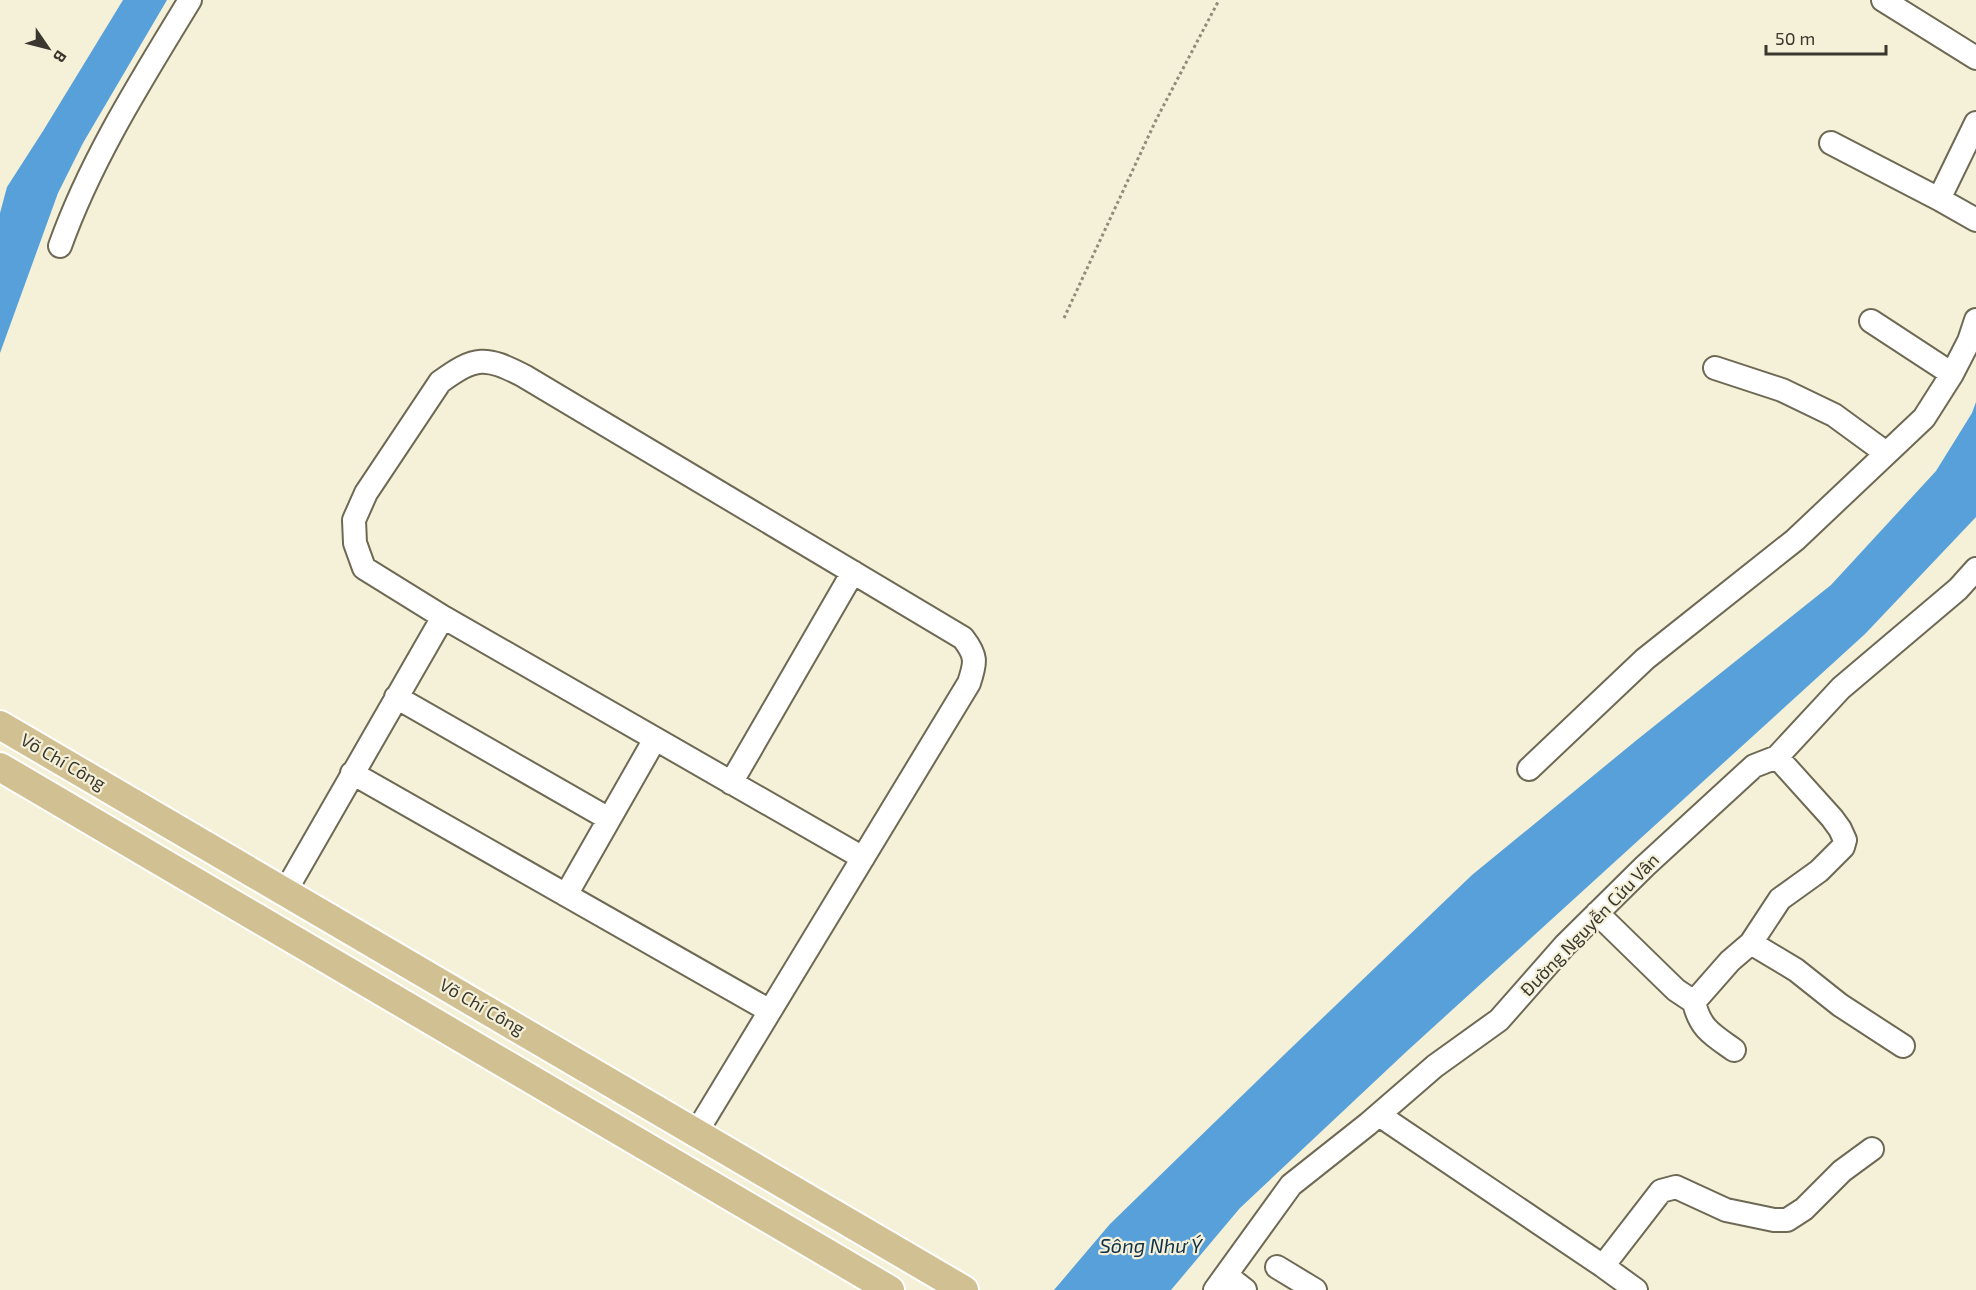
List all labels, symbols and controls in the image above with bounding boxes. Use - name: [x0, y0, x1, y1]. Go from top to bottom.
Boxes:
- north arrow: [18, 18, 78, 78]
- scale bar: [1766, 18, 1886, 56]
- text: 50 m: [1775, 27, 1815, 49]
- text: B: [50, 47, 71, 67]
- street label: Võ Chí Công: [17, 728, 110, 794]
- street label: Đường Nguyễn Cửu Vân: [1515, 848, 1663, 1000]
- street label: Võ Chí Công: [436, 973, 529, 1039]
- water label: Sông Như Ý: [1100, 1233, 1204, 1257]

